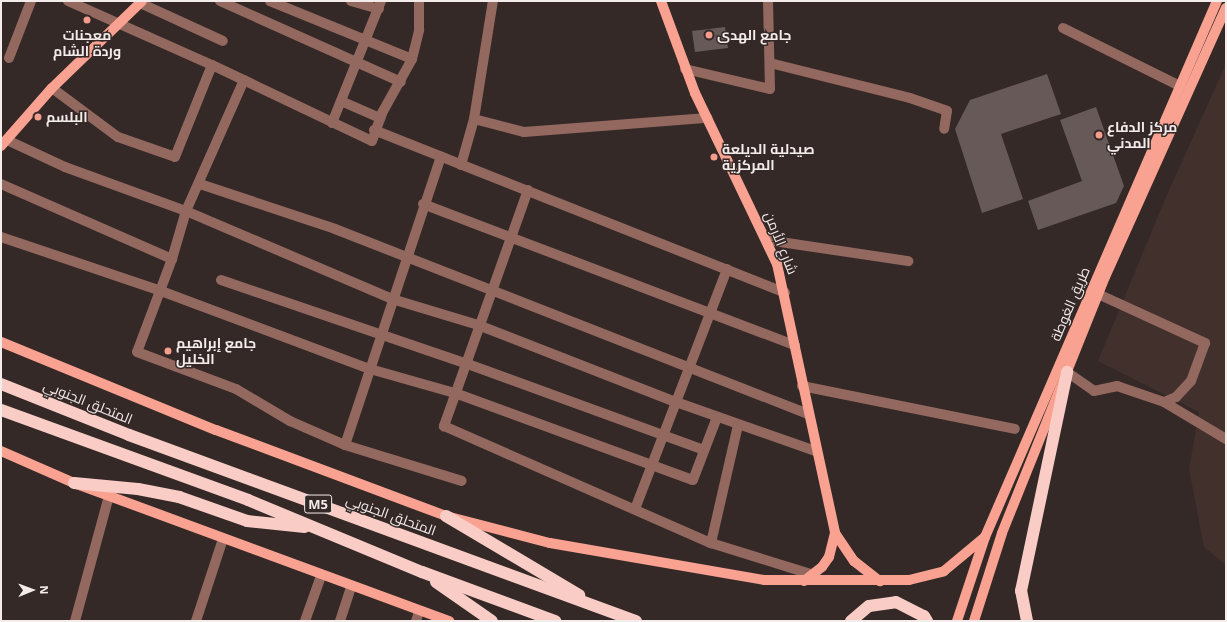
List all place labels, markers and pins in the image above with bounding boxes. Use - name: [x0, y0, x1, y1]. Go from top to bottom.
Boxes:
- marker: معجنات وردة الشام: [82, 15, 92, 25]
- place label: معجنات وردة الشام: [53, 27, 121, 60]
- place label: جامع الهدى: [717, 27, 791, 43]
- marker: جامع الهدى: [704, 30, 714, 40]
- place label: البلسم: [46, 109, 88, 125]
- marker: البلسم: [33, 112, 43, 122]
- place label: مركز الدفاع المدني: [1107, 119, 1177, 152]
- marker: مركز الدفاع المدني: [1094, 130, 1104, 140]
- place label: صيدلية الديلعة المركزية: [722, 141, 815, 174]
- marker: صيدلية الديلعة المركزية: [709, 152, 719, 162]
- place label: جامع إبراهيم الخليل: [176, 335, 256, 368]
- marker: جامع إبراهيم الخليل: [163, 346, 173, 356]

